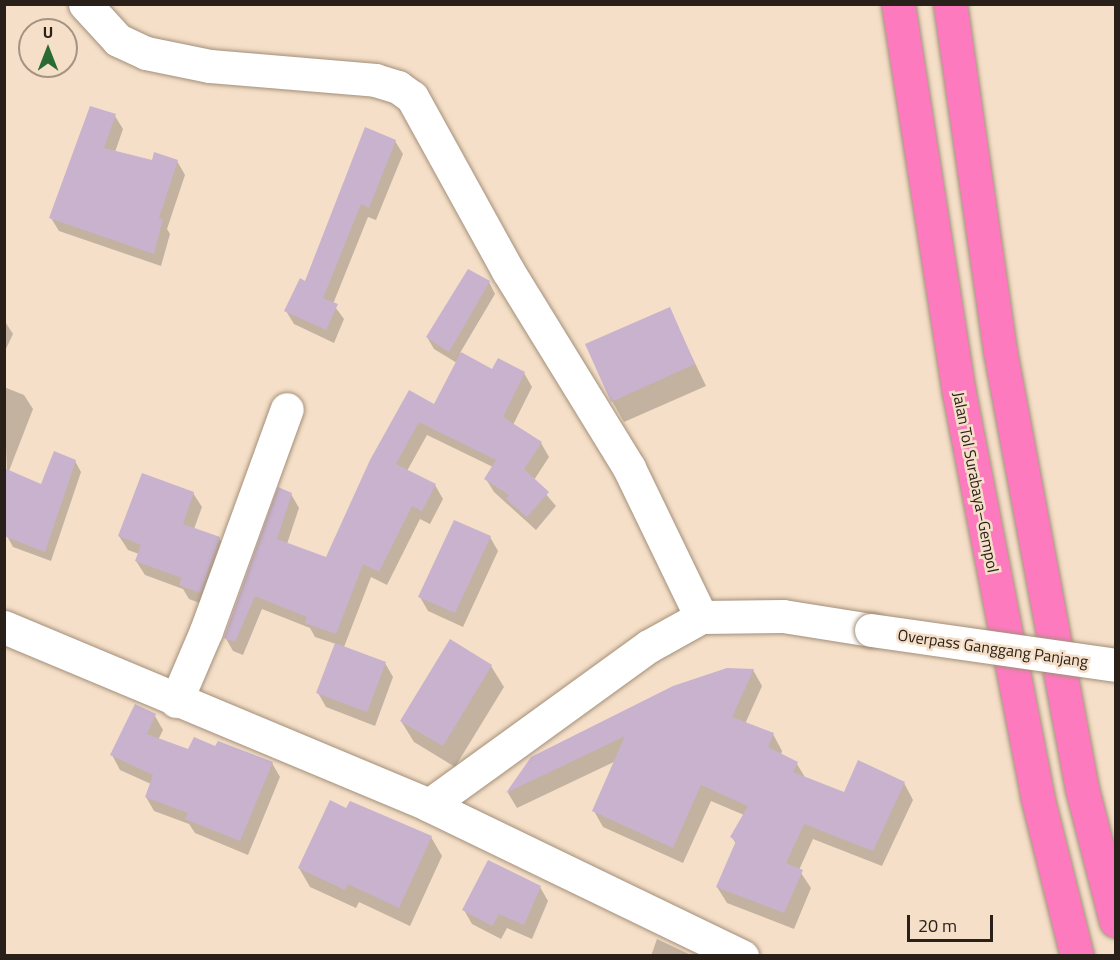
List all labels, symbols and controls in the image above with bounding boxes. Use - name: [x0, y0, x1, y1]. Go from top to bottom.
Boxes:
- north arrow: [18, 18, 78, 78]
- text: U: [43, 20, 53, 44]
- street label: Jalan Tol Surabaya–Gempol: [949, 390, 1003, 574]
- street label: Overpass Ganggang Panjang: [897, 625, 1089, 671]
- scale bar: [910, 903, 996, 941]
- text: 20 m: [918, 912, 957, 939]

